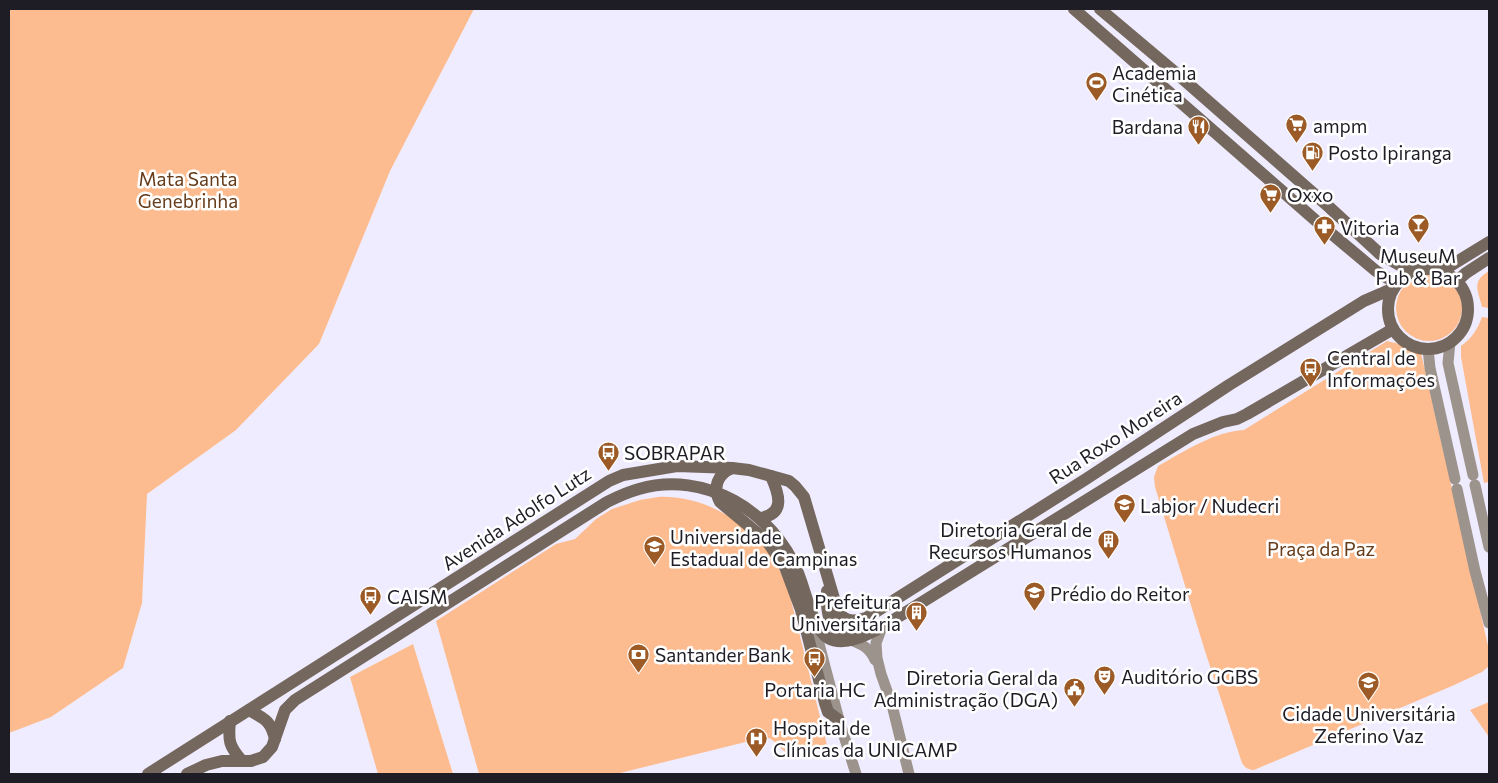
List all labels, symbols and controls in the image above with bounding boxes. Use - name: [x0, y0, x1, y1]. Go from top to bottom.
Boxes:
- place label: Academia Cinética: [1112, 61, 1196, 106]
- sports icon: Academia Cinética: [1084, 71, 1108, 102]
- supermarket icon: ampm: [1285, 113, 1309, 144]
- restaurant icon: Bardana: [1187, 114, 1211, 145]
- place label: ampm: [1313, 114, 1367, 137]
- place label: Bardana: [1112, 115, 1183, 138]
- fuel station icon: Posto Ipiranga: [1300, 140, 1324, 171]
- place label: Posto Ipiranga: [1328, 141, 1452, 164]
- park label: Mata Santa Genebrinha: [138, 167, 238, 212]
- supermarket icon: Oxxo: [1259, 182, 1283, 213]
- place label: Oxxo: [1287, 183, 1333, 206]
- bar icon: MuseuM Pub & Bar: [1406, 212, 1430, 243]
- pharmacy icon: Vitoria: [1312, 215, 1336, 246]
- place label: Vitoria: [1340, 216, 1399, 239]
- place label: MuseuM Pub & Bar: [1376, 244, 1461, 289]
- place label: Central de Informações: [1327, 346, 1435, 391]
- bus stop icon: Central de Informações: [1299, 356, 1323, 387]
- street label: Rua Roxo Moreira: [1044, 386, 1186, 488]
- bus stop icon: SOBRAPAR: [596, 440, 620, 471]
- place label: SOBRAPAR: [624, 441, 726, 464]
- street label: Avenida Adolfo Lutz: [437, 461, 595, 575]
- school or university icon: Labjor / Nudecri: [1112, 493, 1136, 524]
- place label: Labjor / Nudecri: [1140, 494, 1279, 517]
- place label: Diretoria Geral de Recursos Humanos: [928, 518, 1092, 563]
- place label: Universidade Estadual de Campinas: [670, 525, 857, 570]
- building icon: Diretoria Geral de Recursos Humanos: [1096, 528, 1120, 559]
- school or university icon: Universidade Estadual de Campinas: [642, 535, 666, 566]
- park label: Praça da Paz: [1267, 537, 1375, 560]
- school or university icon: Prédio do Reitor: [1022, 581, 1046, 612]
- place label: Prédio do Reitor: [1050, 582, 1190, 605]
- bus stop icon: CAISM: [359, 584, 383, 615]
- place label: CAISM: [387, 585, 448, 608]
- place label: Prefeitura Universitária: [791, 590, 901, 635]
- building icon: Prefeitura Universitária: [905, 600, 929, 631]
- bank icon: Santander Bank: [627, 642, 651, 673]
- place label: Santander Bank: [655, 643, 791, 666]
- bus stop icon: Portaria HC: [803, 646, 827, 677]
- theatre icon: Auditório GGBS: [1093, 664, 1117, 695]
- place label: Auditório GGBS: [1121, 665, 1258, 688]
- place label: Diretoria Geral da Administração (DGA): [873, 666, 1058, 711]
- school or university icon: Cidade Universitária Zeferino Vaz: [1357, 670, 1381, 701]
- public building icon: Diretoria Geral da Administração (DGA): [1062, 676, 1086, 707]
- place label: Portaria HC: [764, 678, 866, 701]
- place label: Cidade Universitária Zeferino Vaz: [1282, 702, 1456, 747]
- place label: Hospital de Clínicas da UNICAMP: [773, 716, 957, 761]
- hospital icon: Hospital de Clínicas da UNICAMP: [745, 726, 769, 757]

